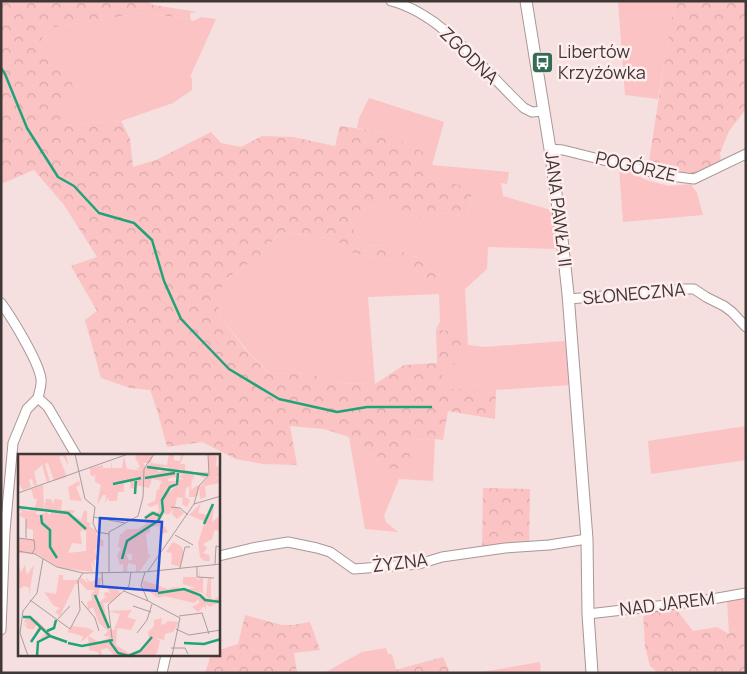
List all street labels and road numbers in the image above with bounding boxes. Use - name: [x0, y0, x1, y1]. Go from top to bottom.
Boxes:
- street label: ZGODNA: [435, 21, 505, 90]
- street label: POGÓRZE: [593, 145, 679, 187]
- street label: JANA PAWŁA II: [540, 150, 578, 268]
- street label: SŁONECZNA: [582, 277, 687, 309]
- street label: ŻYZNA: [371, 547, 430, 577]
- street label: NAD JAREM: [618, 585, 716, 621]

